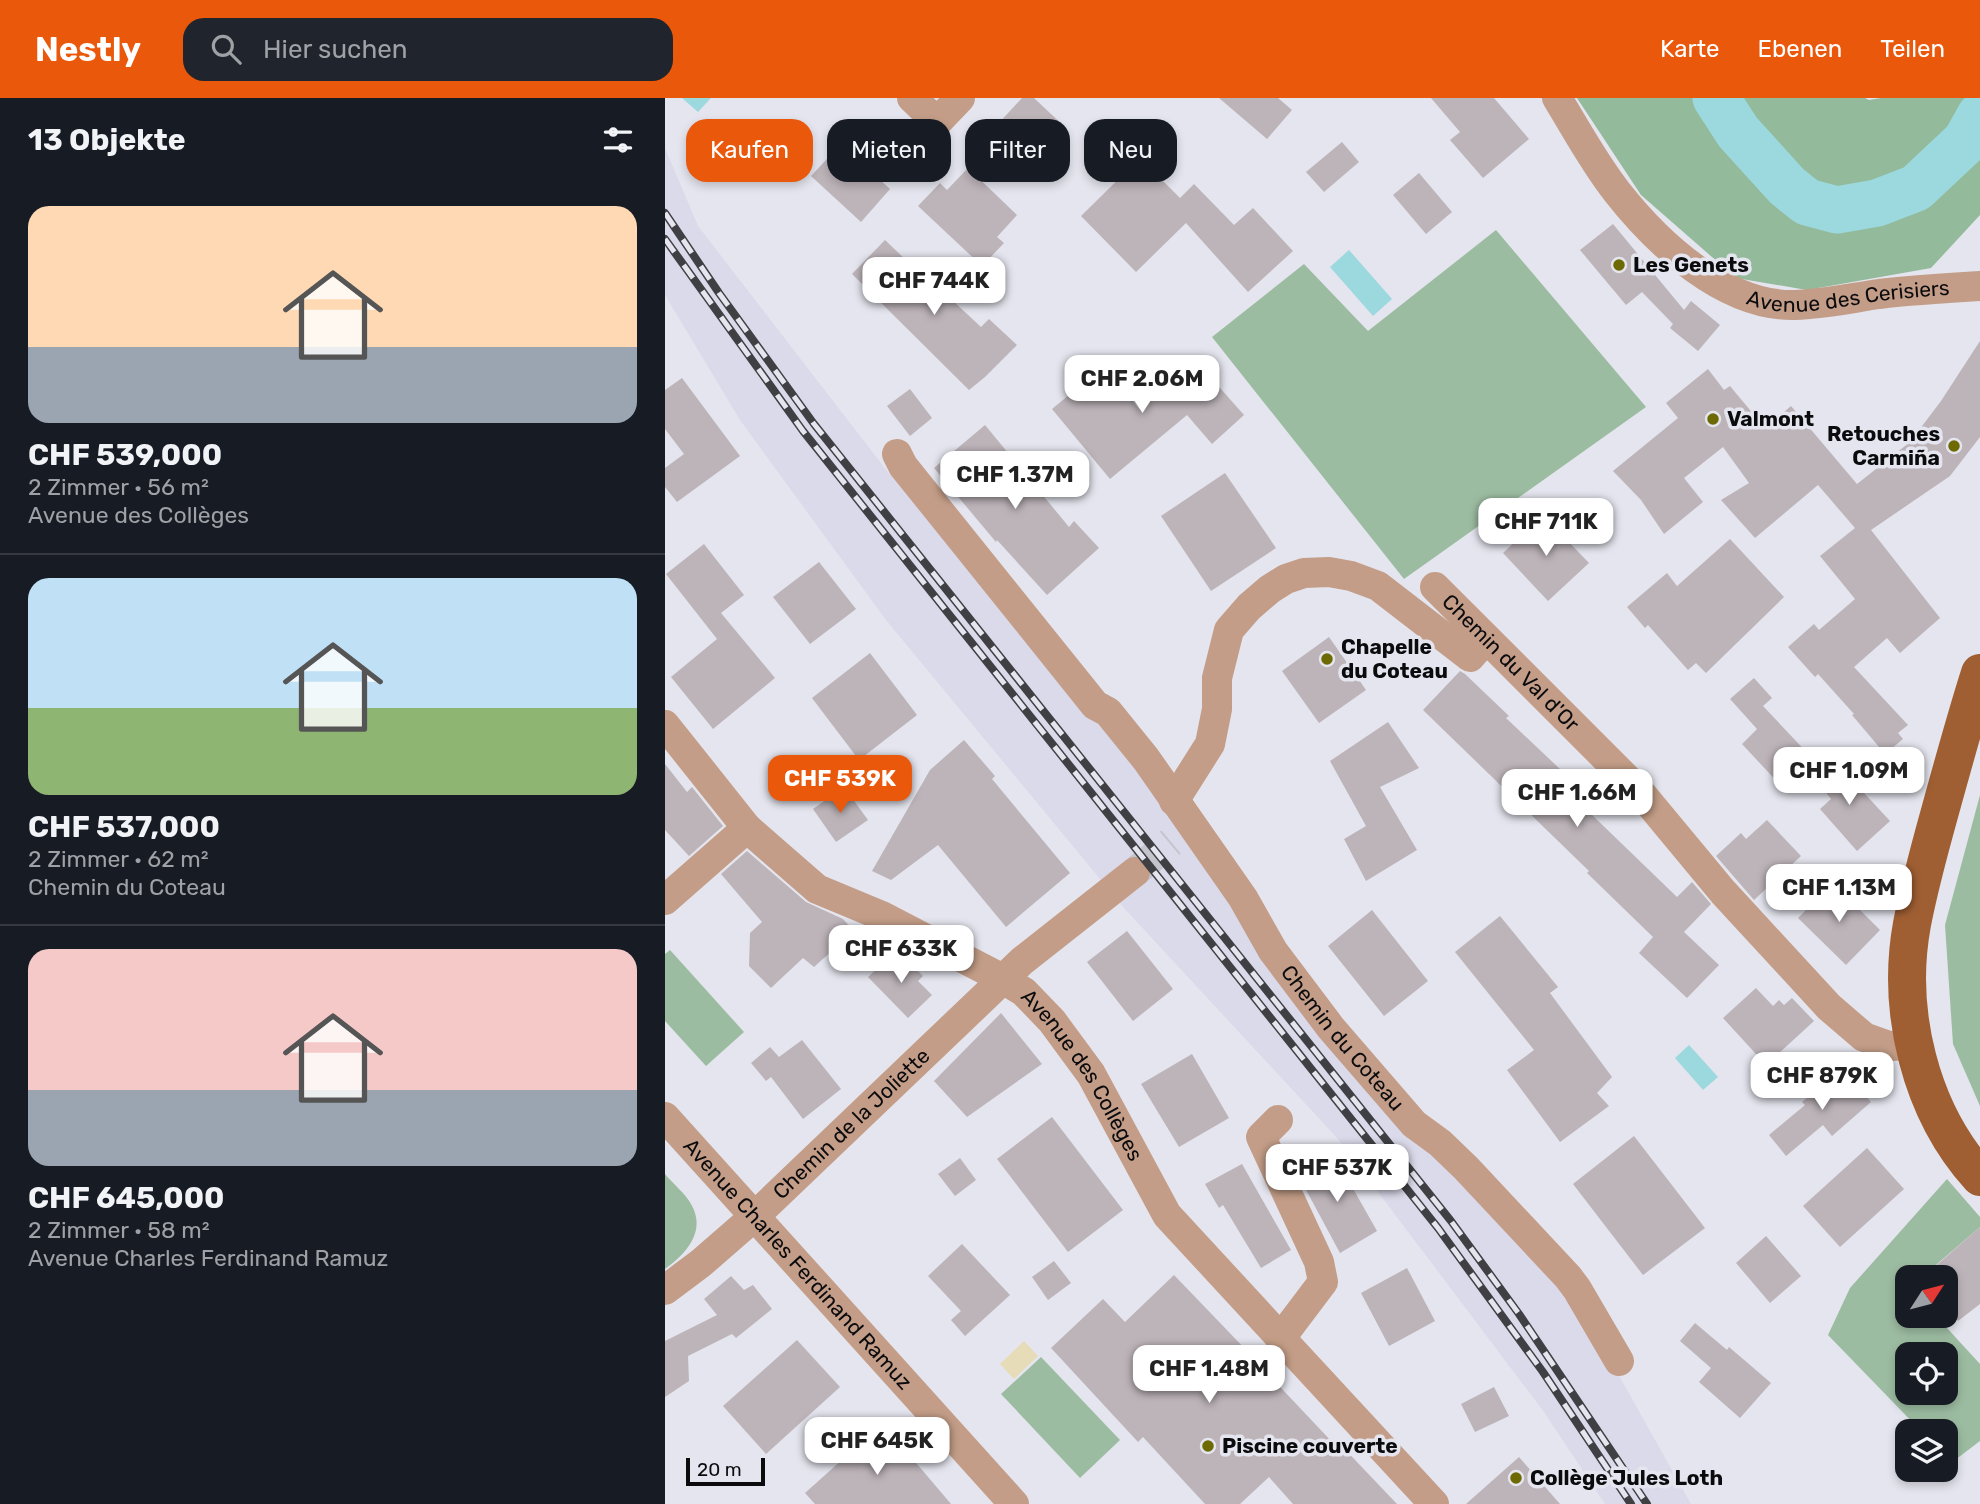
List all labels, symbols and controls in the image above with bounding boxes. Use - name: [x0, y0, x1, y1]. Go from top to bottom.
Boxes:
- search box: [183, 18, 673, 81]
- text: Nestly: [35, 30, 141, 69]
- icon: search: [207, 30, 245, 68]
- text: Hier suchen: [263, 34, 408, 65]
- text: Karte: [1660, 35, 1720, 63]
- text: Ebenen: [1758, 35, 1842, 63]
- text: Teilen: [1880, 35, 1945, 63]
- chip: Kaufen: [686, 119, 813, 182]
- chip: Mieten: [827, 119, 951, 182]
- chip: Filter: [965, 119, 1070, 182]
- chip: Neu: [1084, 119, 1177, 182]
- icon: filters: [599, 121, 637, 159]
- text: 13 Objekte: [28, 122, 186, 158]
- icon: home: [270, 252, 396, 378]
- place label: Les Genets: [1633, 252, 1749, 277]
- marker: Les Genets: [1611, 257, 1627, 273]
- pin: CHF 744K: [862, 258, 1006, 317]
- text: CHF 744K: [878, 266, 990, 294]
- street label: Avenue des Cerisiers: [1744, 275, 1950, 317]
- pin: CHF 2.06M: [1062, 356, 1222, 415]
- text: CHF 2.06M: [1080, 364, 1204, 392]
- place label: Valmont: [1727, 406, 1814, 431]
- marker: Valmont: [1705, 411, 1721, 427]
- place label: Retouches Carmiña: [1827, 421, 1940, 470]
- text: CHF 539,000: [28, 437, 222, 473]
- marker: Retouches Carmiña: [1946, 438, 1962, 454]
- pin: CHF 1.37M: [935, 452, 1095, 511]
- text: CHF 1.37M: [956, 460, 1074, 488]
- text: 2 Zimmer · 56 m²: [28, 473, 209, 501]
- pin: CHF 711K: [1474, 498, 1618, 558]
- text: Avenue des Collèges: [28, 501, 249, 529]
- text: CHF 711K: [1494, 507, 1598, 535]
- street label: Chemin du Val d'Or: [1437, 589, 1585, 736]
- icon: home: [270, 624, 396, 750]
- place label: Chapelle du Coteau: [1341, 634, 1448, 683]
- marker: Chapelle du Coteau: [1319, 651, 1335, 667]
- pin: CHF 1.09M: [1769, 748, 1929, 807]
- pin: CHF 539K: [768, 756, 912, 815]
- text: CHF 1.09M: [1789, 756, 1909, 784]
- text: CHF 539K: [784, 764, 896, 792]
- pin: CHF 1.66M: [1497, 770, 1657, 829]
- text: CHF 1.66M: [1518, 778, 1636, 806]
- text: CHF 537,000: [28, 809, 220, 845]
- text: 2 Zimmer · 62 m²: [28, 845, 209, 873]
- pin: CHF 1.13M: [1759, 864, 1919, 924]
- text: Chemin du Coteau: [28, 873, 226, 901]
- text: CHF 1.13M: [1782, 873, 1896, 901]
- pin: CHF 633K: [829, 926, 973, 985]
- text: CHF 633K: [845, 934, 957, 962]
- street label: Chemin du Coteau: [1276, 960, 1410, 1116]
- street label: Avenue des Collèges: [1016, 984, 1148, 1165]
- icon: home: [270, 995, 396, 1121]
- street label: Chemin de la Joliette: [768, 1043, 935, 1204]
- pin: CHF 879K: [1750, 1052, 1894, 1112]
- text: CHF 879K: [1767, 1061, 1877, 1089]
- street label: Avenue Charles Ferdinand Ramuz: [678, 1133, 917, 1394]
- pin: CHF 537K: [1265, 1144, 1409, 1204]
- text: CHF 537K: [1282, 1153, 1392, 1181]
- text: CHF 645,000: [28, 1180, 225, 1216]
- text: 2 Zimmer · 58 m²: [28, 1216, 210, 1244]
- text: Avenue Charles Ferdinand Ramuz: [28, 1244, 388, 1272]
- north arrow: [1895, 1265, 1958, 1328]
- map controls: [1895, 1265, 1958, 1482]
- button: locate: [1895, 1342, 1958, 1405]
- pin: CHF 1.48M: [1129, 1346, 1289, 1405]
- text: CHF 1.48M: [1149, 1354, 1269, 1382]
- pin: CHF 645K: [805, 1418, 949, 1477]
- button: layers: [1895, 1419, 1958, 1482]
- text: CHF 645K: [821, 1426, 933, 1454]
- place label: Piscine couverte: [1222, 1433, 1398, 1458]
- marker: Piscine couverte: [1200, 1438, 1216, 1454]
- scale bar: [686, 1455, 765, 1487]
- text: 20 m: [697, 1458, 742, 1481]
- place label: Collège Jules Loth: [1530, 1465, 1723, 1490]
- marker: Collège Jules Loth: [1508, 1470, 1524, 1486]

